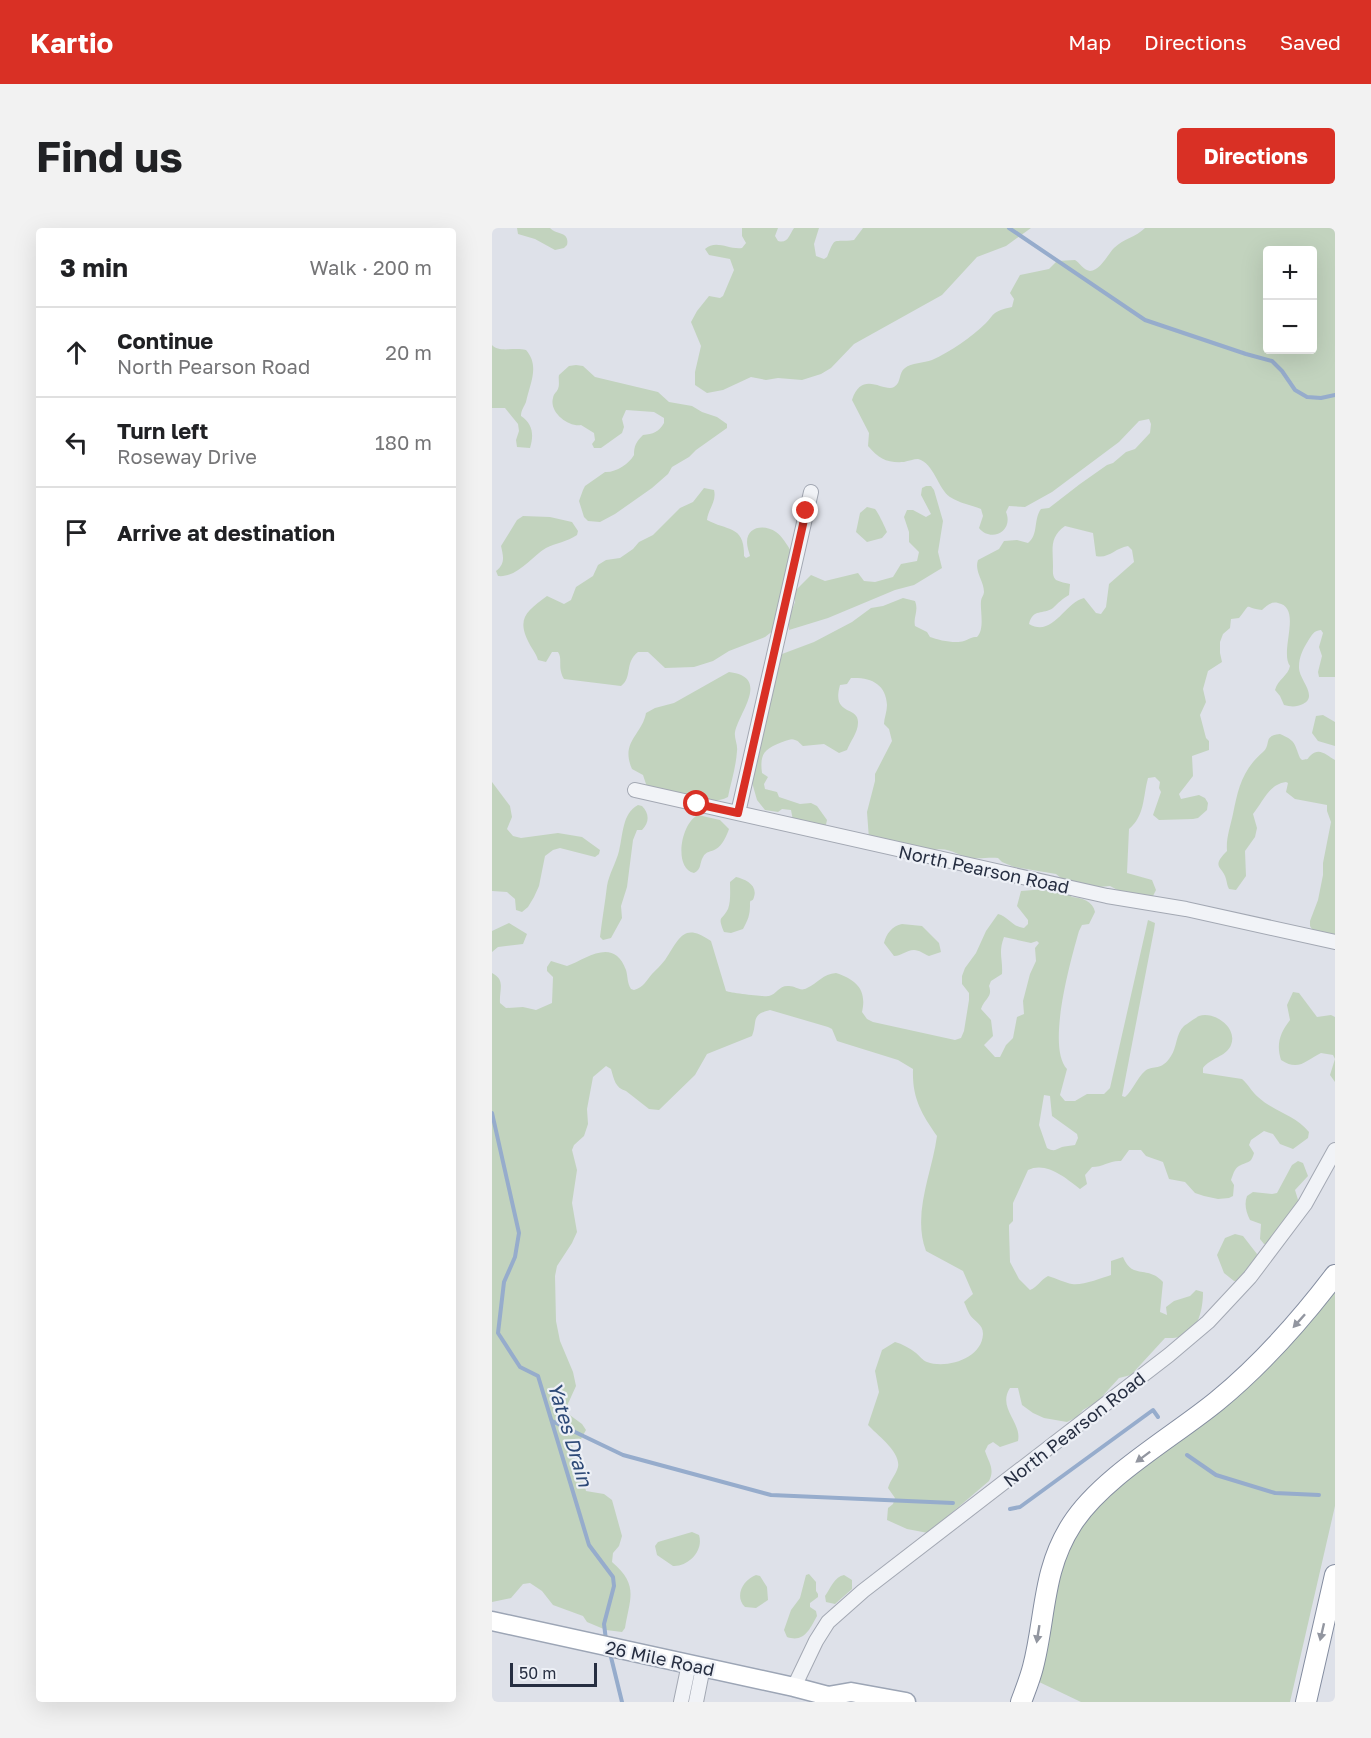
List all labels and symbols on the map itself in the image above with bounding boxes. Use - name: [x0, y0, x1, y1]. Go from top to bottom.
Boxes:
- route end: [792, 497, 818, 523]
- route start: [683, 790, 709, 816]
- street label: North Pearson Road: [897, 840, 1071, 898]
- one-way arrow: [1292, 1313, 1305, 1329]
- street label: North Pearson Road: [999, 1367, 1149, 1491]
- water label: Yates Drain: [544, 1379, 598, 1490]
- one-way arrow: [1135, 1451, 1150, 1463]
- one-way arrow: [1317, 1623, 1326, 1642]
- one-way arrow: [1034, 1625, 1043, 1644]
- street label: 26 Mile Road: [604, 1636, 716, 1680]
- scale bar: [510, 1660, 597, 1688]

